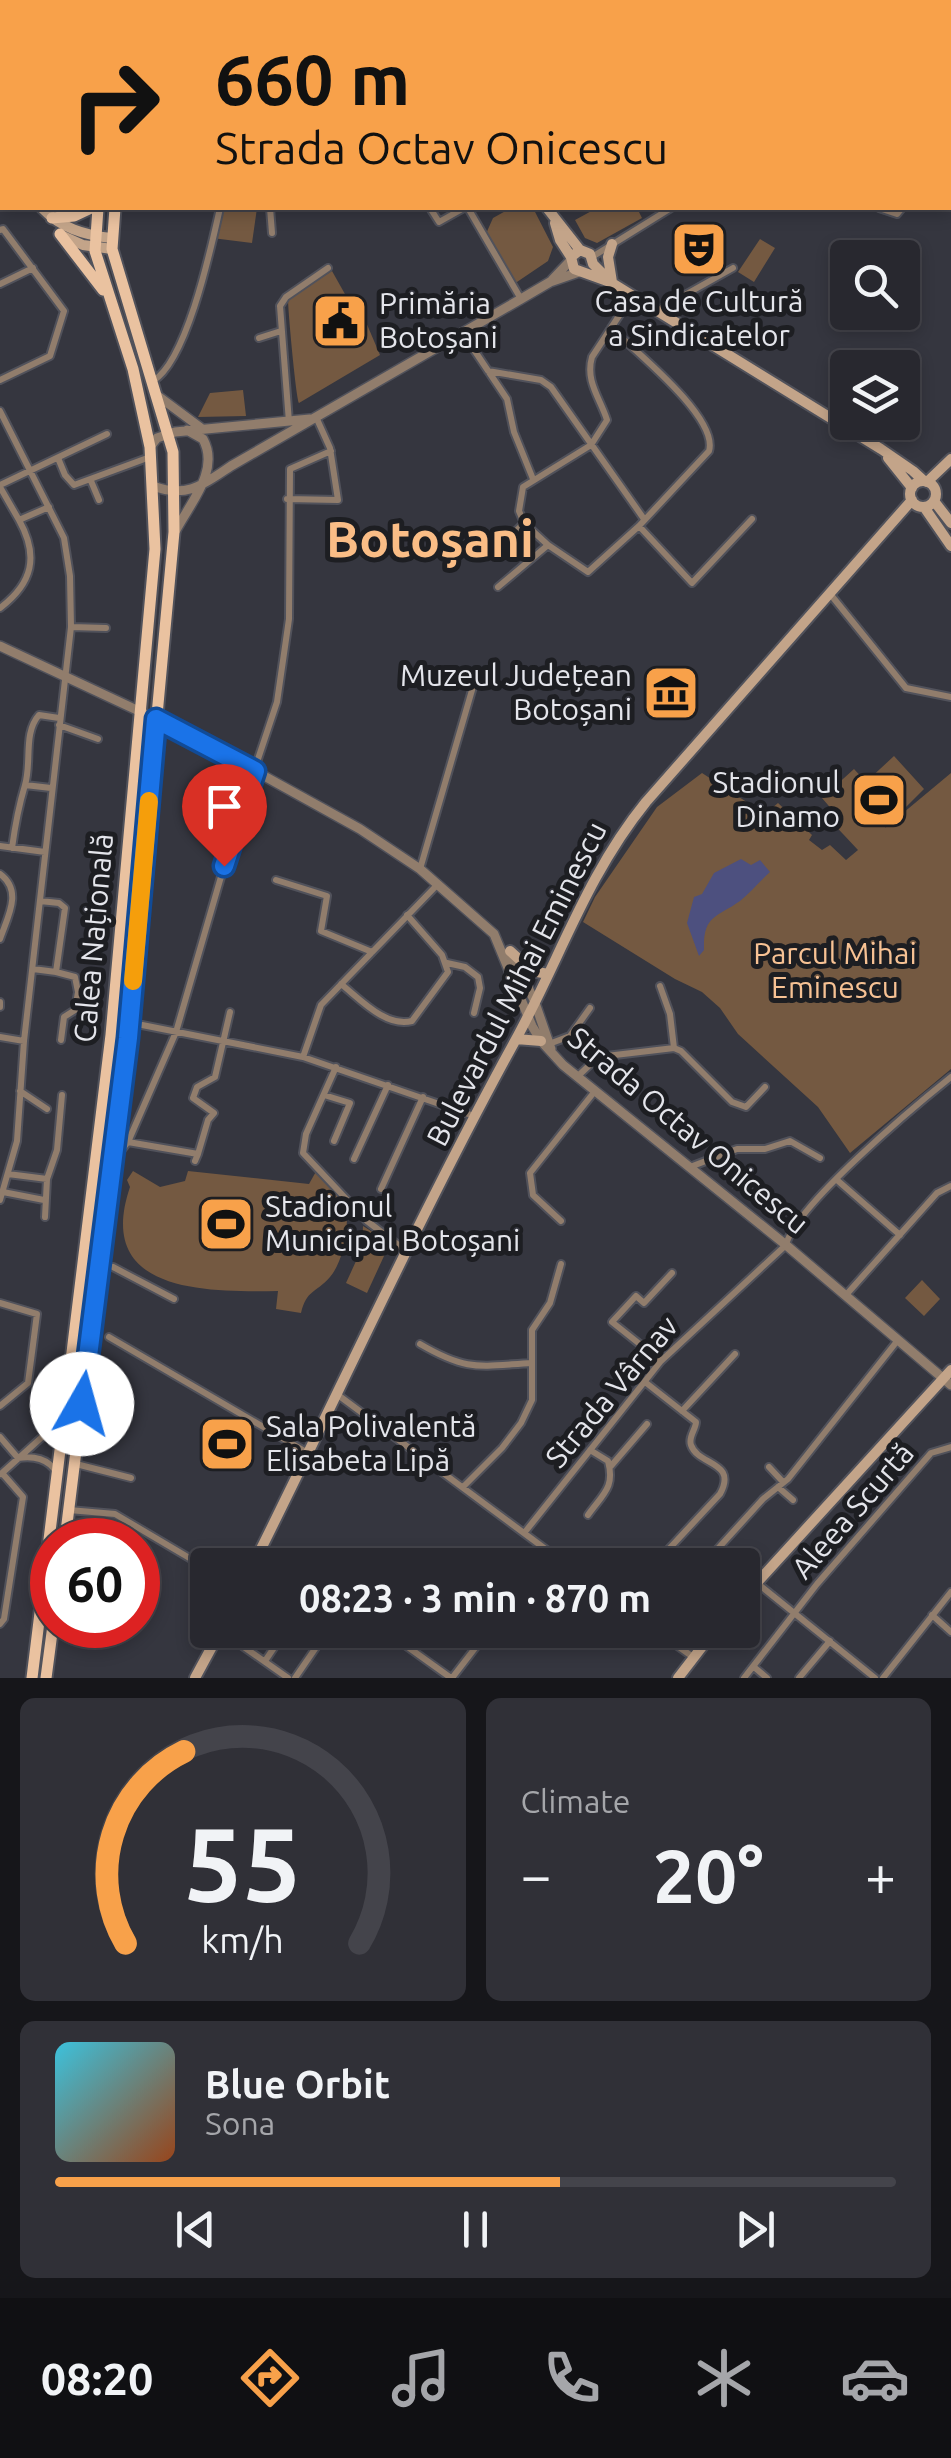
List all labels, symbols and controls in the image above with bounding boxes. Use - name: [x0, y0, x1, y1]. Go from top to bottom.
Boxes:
- icon: right: [50, 40, 180, 170]
- text: 660 m: [215, 40, 410, 118]
- text: Strada Octav Onicescu: [215, 122, 668, 173]
- theatre icon: Casa de Cultură a Sindicatelor: [669, 219, 729, 279]
- map controls: [830, 240, 920, 440]
- button: search: [830, 240, 920, 330]
- place label: Casa de Cultură a Sindicatelor: [595, 284, 803, 352]
- place label: Primăria Botoșani: [379, 286, 498, 354]
- public building icon: Primăria Botoșani: [310, 291, 370, 351]
- button: layers: [830, 350, 920, 440]
- district label: Botoșani: [326, 510, 534, 568]
- place label: Muzeul Județean Botoșani: [400, 658, 632, 726]
- museum icon: Muzeul Județean Botoșani: [641, 663, 701, 723]
- pin: [182, 764, 267, 867]
- place label: Stadionul Dinamo: [713, 765, 840, 833]
- sports icon: Stadionul Dinamo: [849, 770, 909, 830]
- icon: arrive: [197, 779, 252, 834]
- street label: Bulevardul Mihai Eminescu: [419, 816, 613, 1151]
- street label: Calea Națională: [67, 832, 119, 1044]
- park label: Parcul Mihai Eminescu: [753, 936, 917, 1004]
- street label: Strada Octav Onicescu: [562, 1020, 815, 1240]
- place label: Stadionul Municipal Botoșani: [265, 1189, 520, 1257]
- sports icon: Stadionul Municipal Botoșani: [196, 1194, 256, 1254]
- street label: Strada Vârnav: [538, 1309, 684, 1474]
- position arrow: [30, 1352, 134, 1456]
- place label: Sala Polivalentă Elisabeta Lipă: [266, 1409, 476, 1477]
- sports icon: Sala Polivalentă Elisabeta Lipă: [197, 1414, 257, 1474]
- street label: Aleea Scurtă: [784, 1436, 920, 1585]
- speed limit sign: 60: [30, 1518, 160, 1648]
- text: 08:23 · 3 min · 870 m: [299, 1577, 651, 1619]
- text: Climate: [521, 1783, 631, 1819]
- text: 55: [184, 1804, 301, 1921]
- text: 20°: [653, 1833, 764, 1917]
- text: −: [521, 1844, 552, 1905]
- text: +: [865, 1844, 896, 1905]
- text: km/h: [201, 1920, 284, 1960]
- text: Blue Orbit: [205, 2063, 390, 2105]
- text: Sona: [205, 2105, 275, 2141]
- icon: previous: [168, 2202, 223, 2257]
- icon: pause: [448, 2202, 503, 2257]
- icon: next: [728, 2202, 783, 2257]
- icon: directions: [235, 2343, 305, 2413]
- icon: music: [386, 2343, 456, 2413]
- icon: phone: [537, 2343, 607, 2413]
- icon: climate: [689, 2343, 759, 2413]
- icon: car: [840, 2343, 910, 2413]
- text: 08:20: [41, 2353, 153, 2404]

